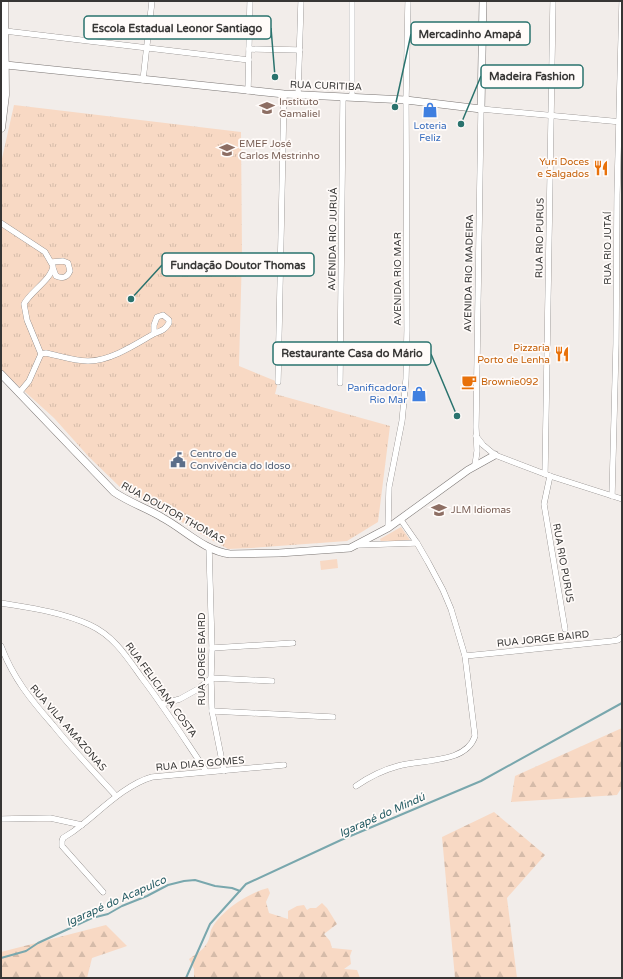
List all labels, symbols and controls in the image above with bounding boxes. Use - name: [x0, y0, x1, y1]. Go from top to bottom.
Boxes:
- callout: Escola Estadual Leonor Santiago: [84, 16, 271, 39]
- text: Escola Estadual Leonor Santiago: [92, 22, 263, 36]
- callout: Mercadinho Amapá: [411, 22, 530, 45]
- text: Mercadinho Amapá: [419, 28, 521, 42]
- callout: Madeira Fashion: [481, 65, 583, 88]
- text: Madeira Fashion: [489, 70, 575, 83]
- street label: RUA CURITIBA: [290, 79, 362, 93]
- place label: Instituto Gamaliel: [279, 96, 320, 120]
- school or university icon: Instituto Gamaliel: [258, 99, 276, 117]
- shop icon: Loteria Feliz: [421, 101, 439, 119]
- place label: Loteria Feliz: [413, 120, 447, 144]
- place label: EMEF José Carlos Mestrinho: [239, 138, 320, 162]
- school or university icon: EMEF José Carlos Mestrinho: [218, 141, 236, 159]
- place label: Yuri Doces e Salgados: [537, 156, 589, 180]
- restaurant icon: Yuri Doces e Salgados: [592, 159, 610, 177]
- street label: AVENIDA RIO JURUÁ: [326, 187, 340, 291]
- street label: RUA RIO PURUS: [533, 198, 547, 278]
- street label: RUA RIO JUTAÍ: [602, 211, 614, 285]
- street label: AVENIDA RIO MADEIRA: [462, 214, 476, 332]
- street label: AVENIDA RIO MAR: [392, 232, 404, 326]
- callout: Fundação Doutor Thomas: [162, 253, 314, 276]
- text: Fundação Doutor Thomas: [170, 259, 306, 273]
- callout: Restaurante Casa do Mário: [273, 342, 431, 365]
- place label: Pizzaria Porto de Lenha: [477, 342, 550, 366]
- restaurant icon: Pizzaria Porto de Lenha: [553, 345, 571, 363]
- text: Restaurante Casa do Mário: [281, 347, 423, 360]
- cafe icon: Brownie092: [460, 373, 478, 391]
- place label: Brownie092: [481, 376, 539, 388]
- place label: Panificadora Rio Mar: [347, 382, 407, 406]
- shop icon: Panificadora Rio Mar: [410, 385, 428, 403]
- place label: Centro de Convivência do Idoso: [190, 448, 291, 472]
- public building icon: Centro de Convivência do Idoso: [169, 451, 187, 469]
- street label: RUA DOUTOR THOMAS: [119, 480, 227, 546]
- school or university icon: JLM Idiomas: [430, 501, 448, 519]
- place label: JLM Idiomas: [451, 504, 511, 516]
- street label: RUA RIO PURUS: [550, 522, 576, 604]
- street label: RUA JORGE BAIRD: [196, 613, 208, 705]
- street label: RUA JORGE BAIRD: [496, 628, 590, 650]
- street label: RUA FELICIANA COSTA: [122, 640, 200, 740]
- street label: RUA VILA AMAZONAS: [27, 682, 109, 774]
- street label: RUA DIAS GOMES: [155, 754, 245, 774]
- water label: Igarapé do Mindú: [337, 790, 428, 840]
- water label: Igarapé do Acapulco: [64, 873, 169, 929]

